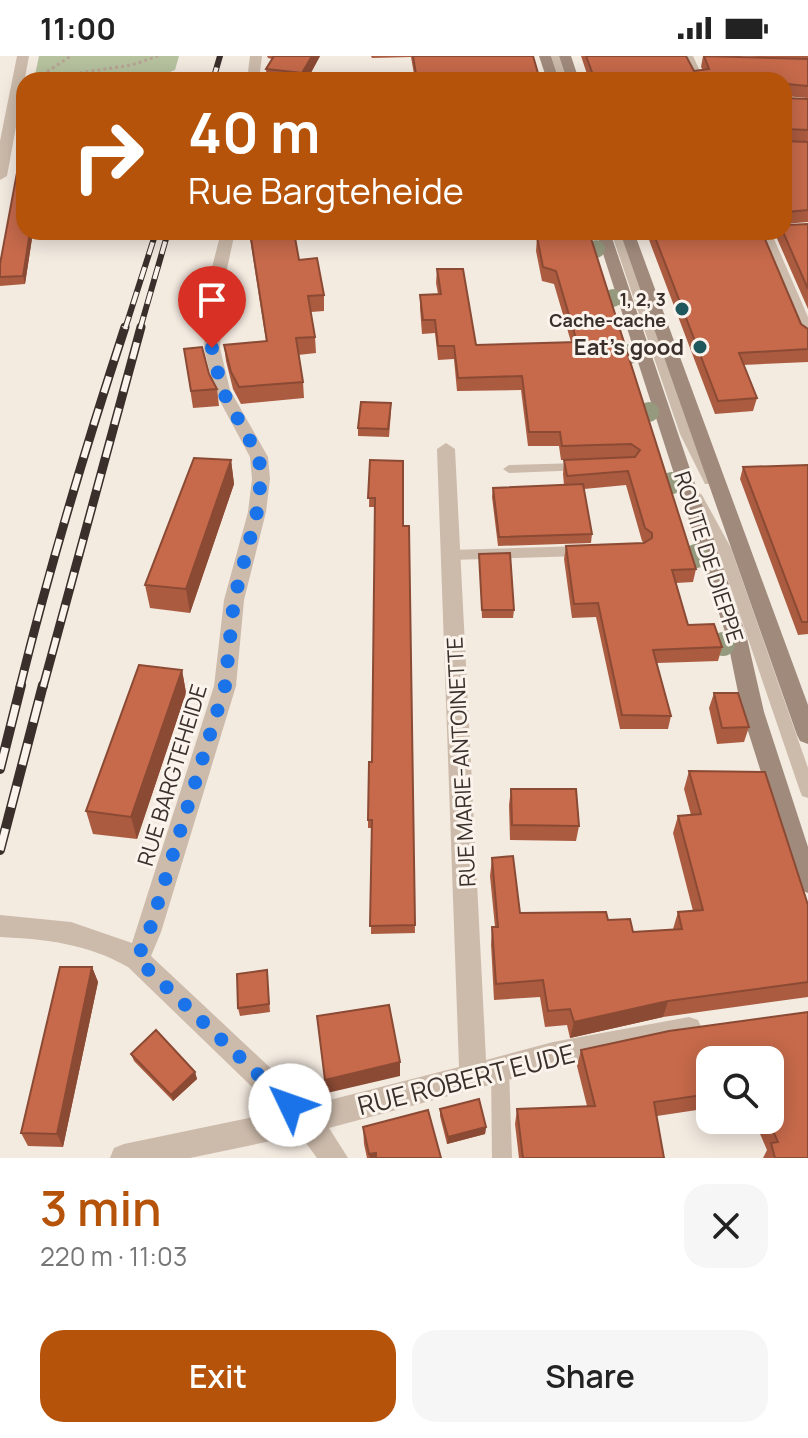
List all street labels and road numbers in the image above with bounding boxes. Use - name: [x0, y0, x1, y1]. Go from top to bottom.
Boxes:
- street label: ROUTE DE DIEPPE: [667, 467, 751, 647]
- street label: RUE MARIE-ANTOINETTE: [439, 636, 483, 888]
- street label: RUE BARGTEHEIDE: [130, 681, 214, 869]
- street label: RUE ROBERT EUDE: [354, 1035, 578, 1123]

